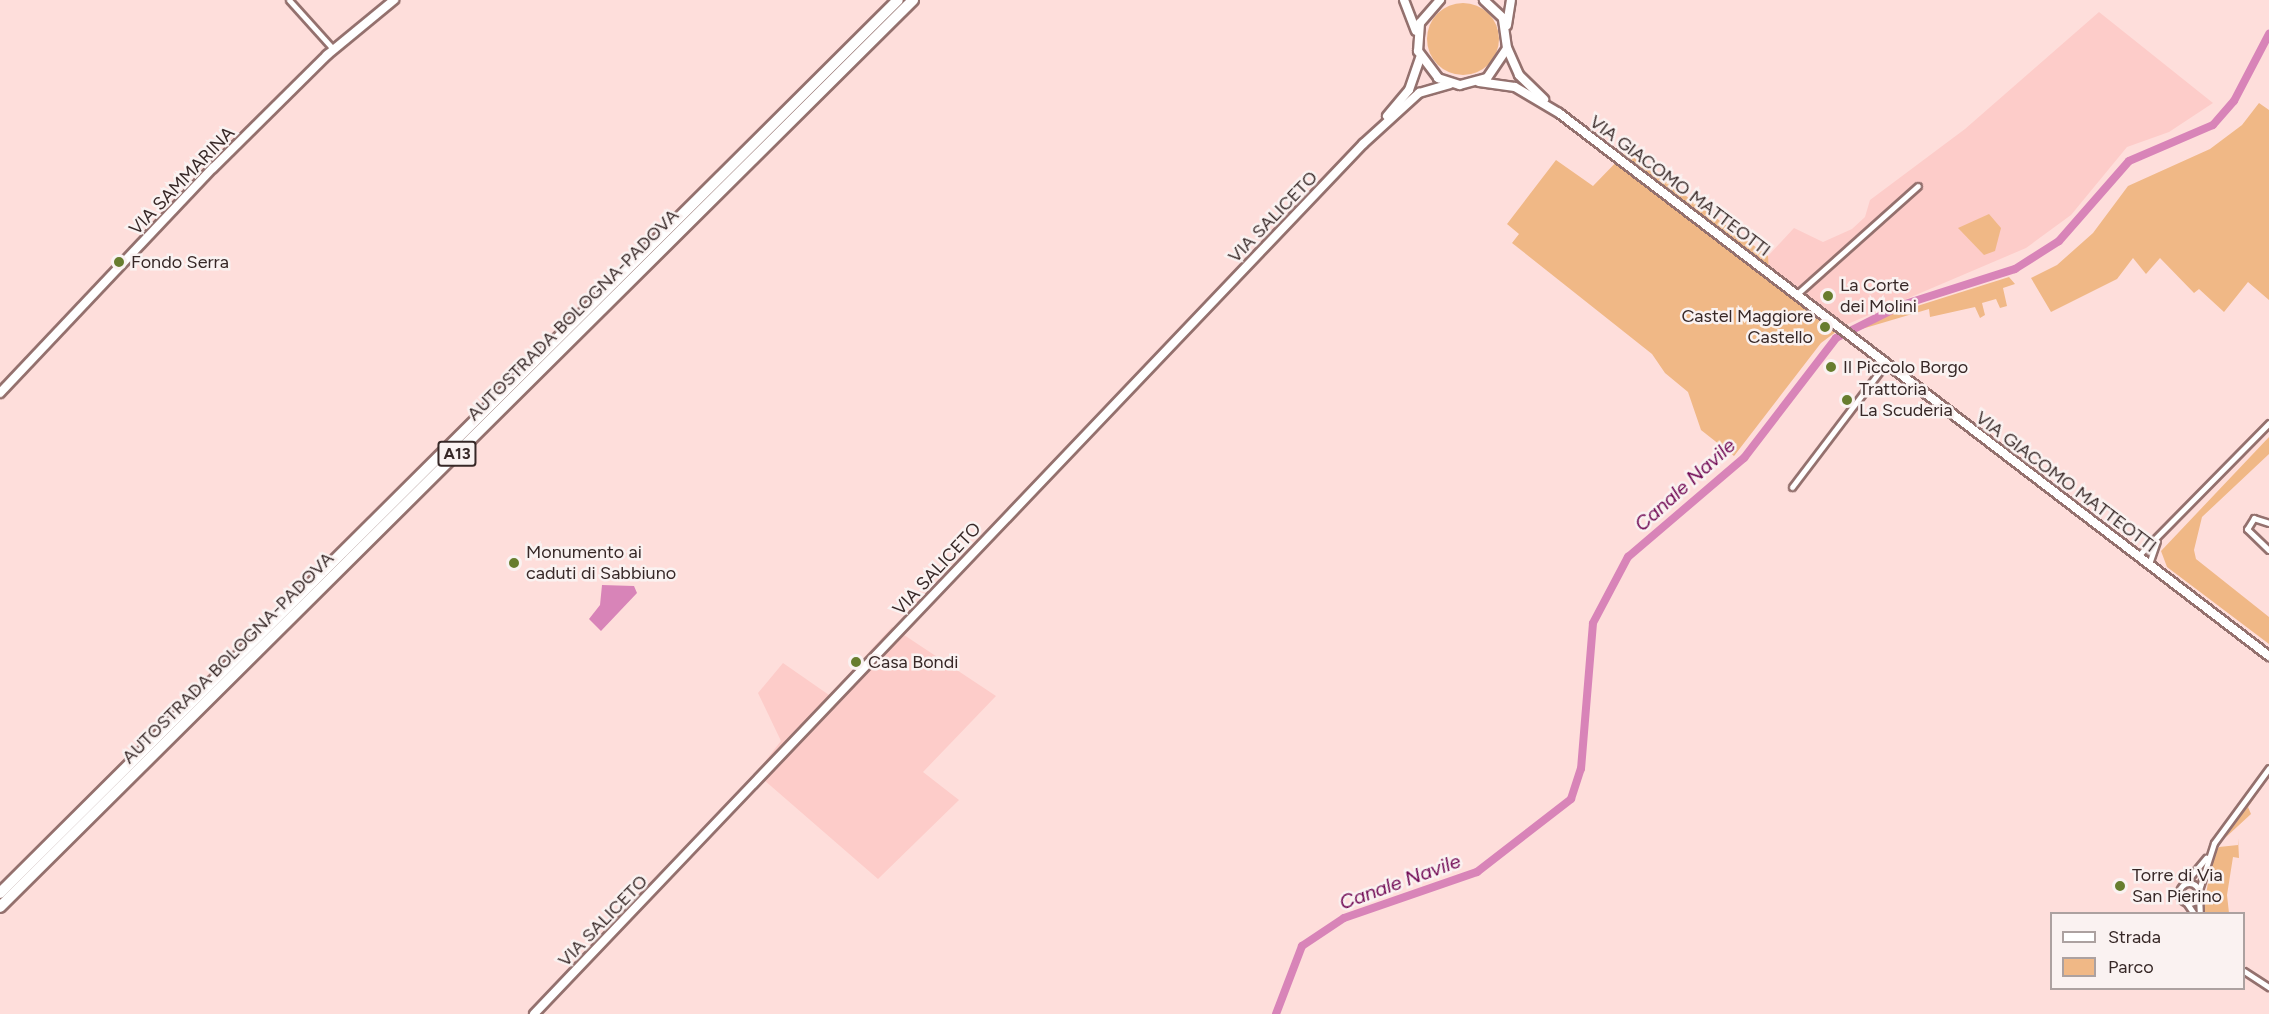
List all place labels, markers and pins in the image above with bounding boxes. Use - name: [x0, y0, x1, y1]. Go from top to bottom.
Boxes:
- place label: Fondo Serra: [131, 251, 229, 273]
- marker: Fondo Serra: [112, 255, 126, 269]
- place label: La Corte dei Molini: [1840, 275, 1917, 318]
- marker: La Corte dei Molini: [1821, 289, 1835, 303]
- place label: Castel Maggiore Castello: [1681, 306, 1813, 348]
- marker: Castel Maggiore Castello: [1818, 320, 1832, 334]
- place label: Il Piccolo Borgo: [1843, 356, 1968, 378]
- marker: Il Piccolo Borgo: [1824, 360, 1838, 374]
- place label: Trattoria La Scuderia: [1859, 379, 1953, 422]
- marker: Trattoria La Scuderia: [1840, 393, 1854, 407]
- place label: Monumento ai caduti di Sabbiuno: [526, 542, 676, 584]
- marker: Monumento ai caduti di Sabbiuno: [507, 556, 521, 570]
- place label: Casa Bondi: [868, 651, 958, 673]
- marker: Casa Bondi: [849, 655, 863, 669]
- place label: Torre di Via San Pierino: [2132, 865, 2223, 908]
- marker: Torre di Via San Pierino: [2113, 879, 2127, 893]

